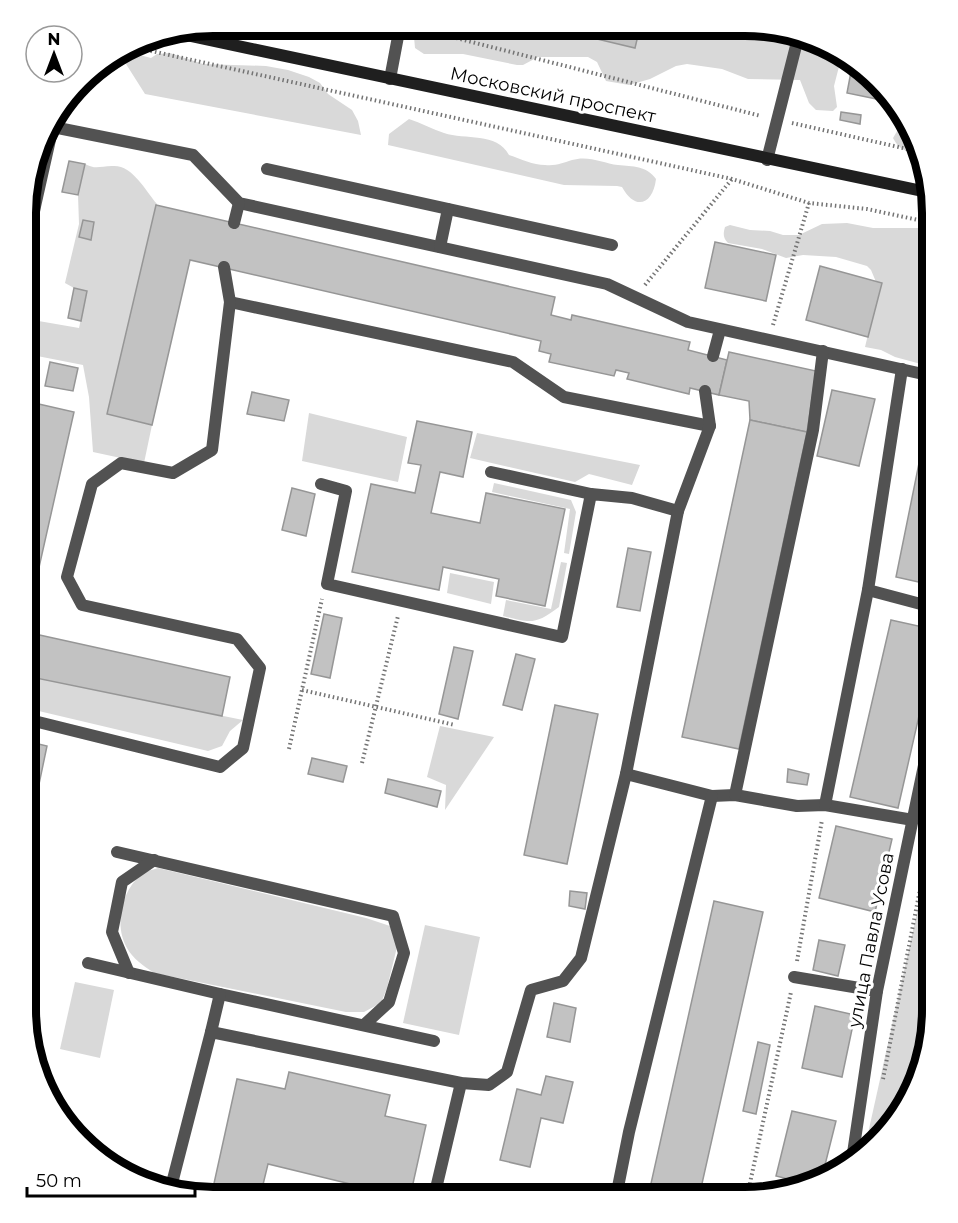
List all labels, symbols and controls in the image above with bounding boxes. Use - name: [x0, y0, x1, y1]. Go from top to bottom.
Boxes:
- north arrow: [24, 24, 84, 84]
- text: N: [48, 30, 60, 49]
- street label: Московский проспект: [448, 62, 658, 128]
- street label: улица Павла Усова: [843, 851, 899, 1030]
- scale bar: [27, 1160, 195, 1198]
- text: 50 m: [36, 1170, 82, 1192]

